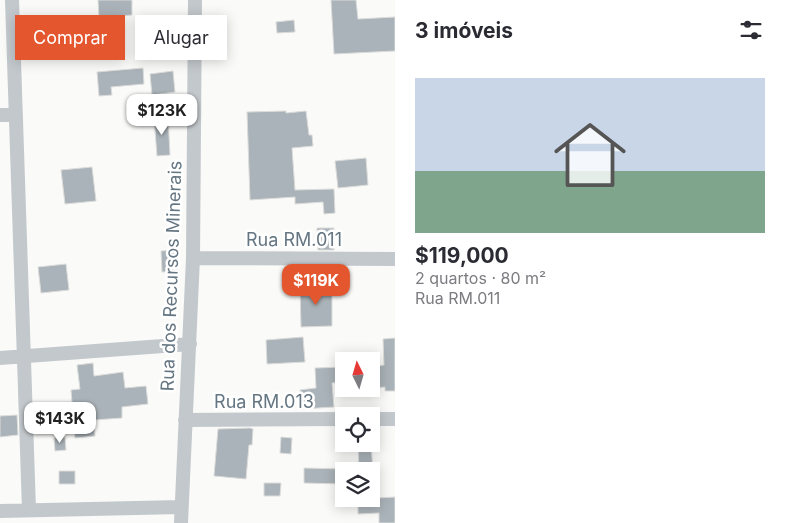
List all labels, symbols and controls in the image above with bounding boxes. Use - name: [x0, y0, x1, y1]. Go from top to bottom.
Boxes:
- chip: Comprar: [15, 15, 125, 60]
- chip: Alugar: [135, 15, 227, 60]
- icon: filters: [737, 16, 765, 44]
- text: 3 imóveis: [415, 18, 513, 43]
- pin: $123K: [127, 94, 197, 136]
- text: $123K: [137, 100, 187, 120]
- icon: home: [545, 110, 635, 200]
- street label: Rua dos Recursos Minerais: [156, 160, 186, 392]
- street label: Rua RM.011: [246, 229, 342, 250]
- text: $119,000: [415, 243, 509, 268]
- pin: $119K: [281, 264, 351, 306]
- text: 2 quartos · 80 m²: [415, 268, 546, 288]
- text: $119K: [293, 270, 339, 290]
- text: Rua RM.011: [415, 288, 500, 308]
- north arrow: [335, 352, 380, 398]
- map controls: [335, 352, 380, 507]
- street label: Rua RM.013: [214, 391, 314, 412]
- pin: $143K: [25, 402, 95, 444]
- button: locate: [335, 407, 380, 452]
- text: $143K: [35, 408, 85, 428]
- button: layers: [335, 462, 380, 507]

